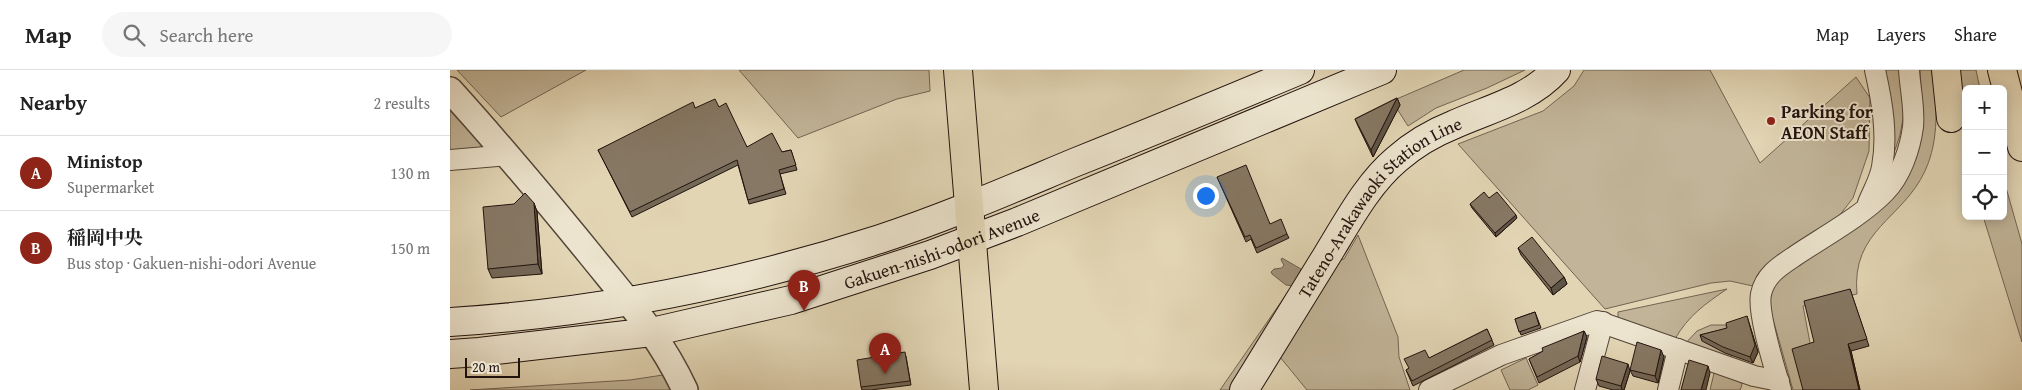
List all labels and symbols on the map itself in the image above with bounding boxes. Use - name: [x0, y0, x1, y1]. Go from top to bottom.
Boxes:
- place label: Parking for AEON Staff: [1781, 98, 1874, 146]
- street label: Tateno-Arakawaoki Station Line: [1290, 109, 1466, 303]
- marker: Parking for AEON Staff: [1765, 115, 1777, 127]
- your location: [1193, 183, 1219, 209]
- street label: Gakuen-nishi-odori Avenue: [840, 201, 1044, 296]
- pin: B: [788, 270, 820, 311]
- pin: A: [869, 333, 901, 374]
- scale bar: [465, 355, 520, 378]

